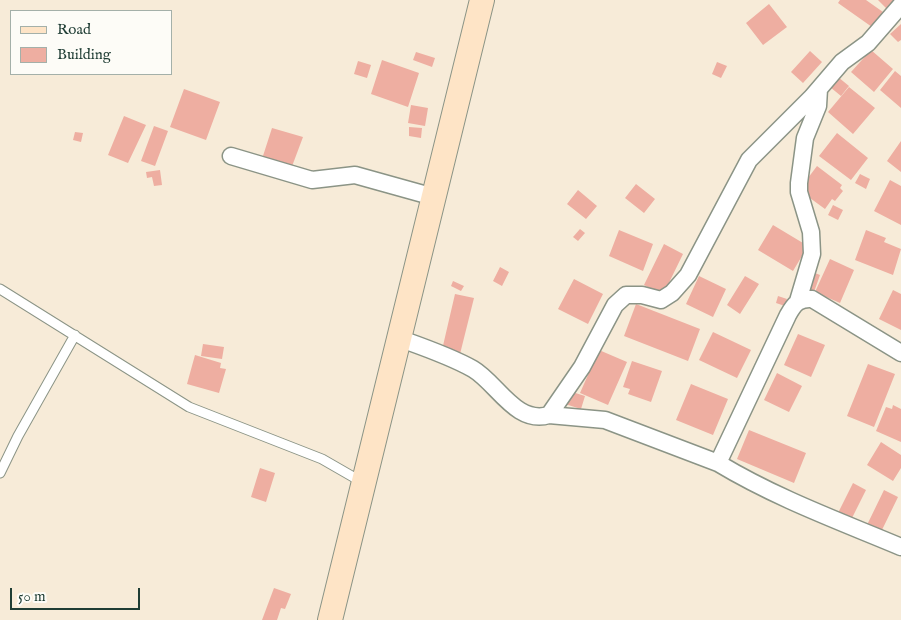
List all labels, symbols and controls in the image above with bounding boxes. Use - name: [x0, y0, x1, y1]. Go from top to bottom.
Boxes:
- legend: [10, 10, 172, 75]
- text: Road: [57, 20, 91, 39]
- text: Building: [57, 45, 111, 64]
- scale bar: [12, 578, 142, 610]
- text: 50 m: [18, 587, 46, 606]

